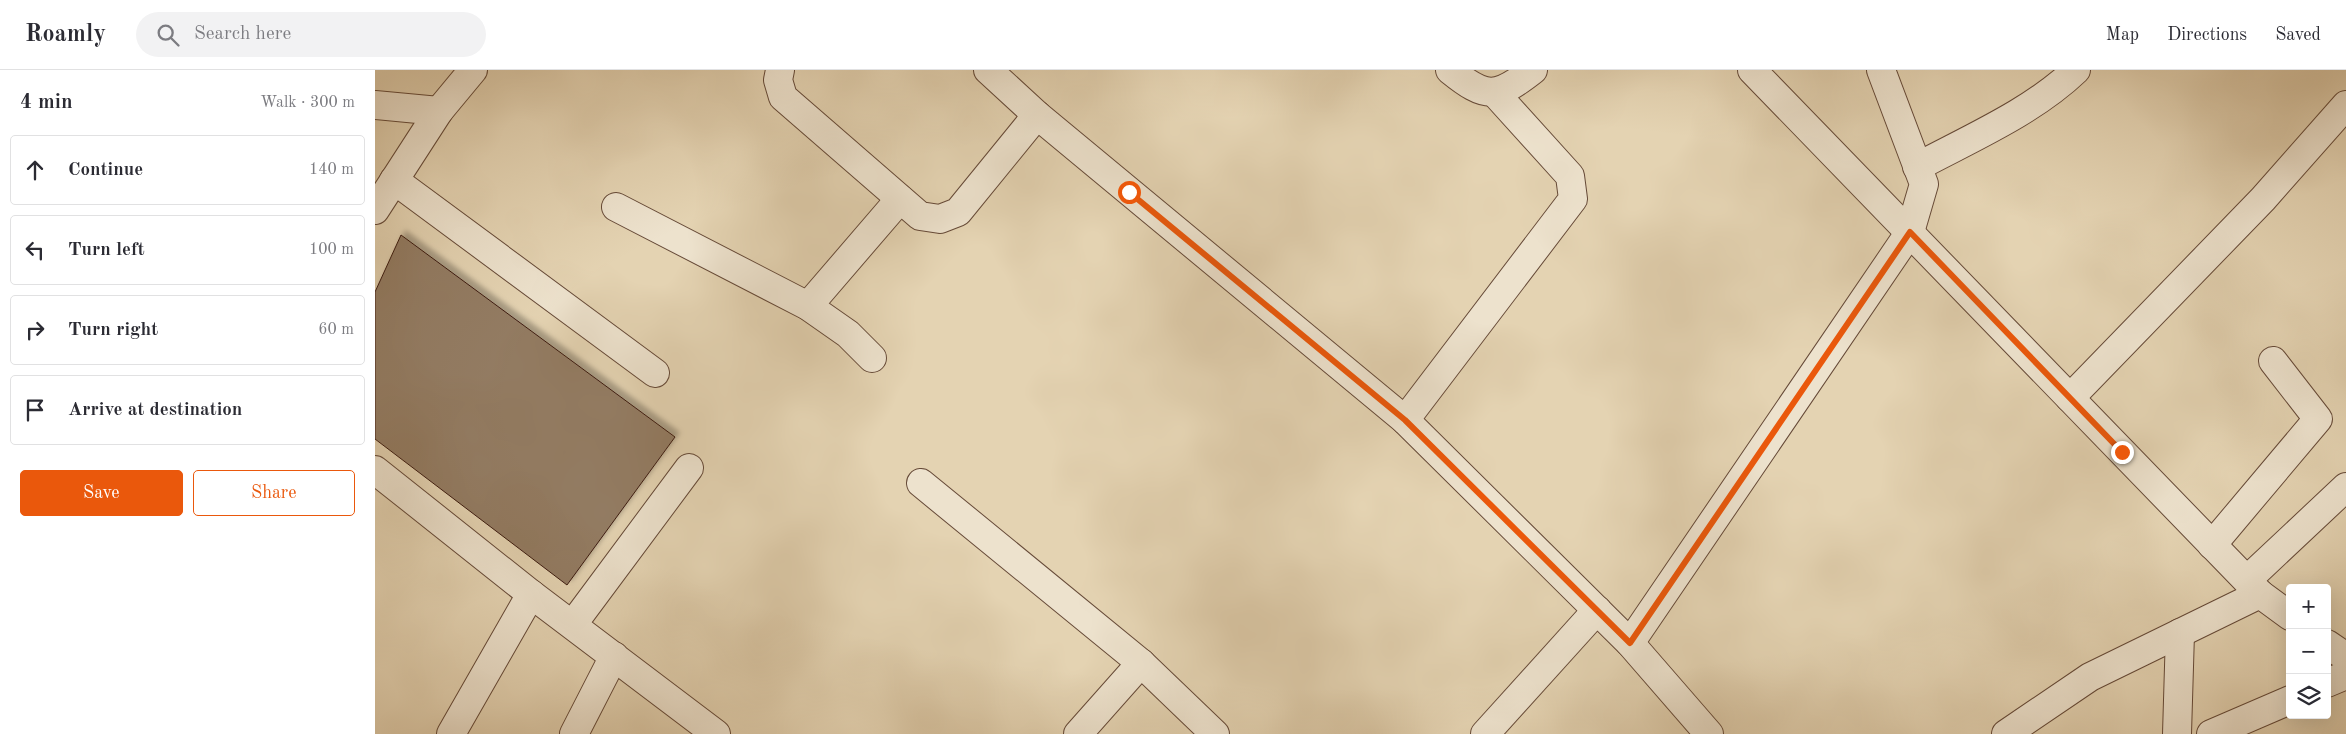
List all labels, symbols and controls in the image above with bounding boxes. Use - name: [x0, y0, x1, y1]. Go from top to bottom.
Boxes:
- search box: [136, 12, 486, 57]
- icon: search: [154, 21, 182, 49]
- text: Roamly: [25, 23, 106, 47]
- text: Search here: [194, 25, 291, 44]
- text: Map: [2106, 26, 2139, 44]
- text: Directions: [2167, 26, 2247, 44]
- text: Saved: [2275, 26, 2321, 44]
- text: 4 min: [20, 92, 73, 113]
- text: Walk · 300 m: [260, 95, 355, 111]
- icon: ahead: [21, 156, 49, 184]
- text: Continue: [68, 161, 143, 180]
- text: 140 m: [309, 162, 354, 178]
- route start: [1118, 181, 1141, 204]
- icon: left: [21, 236, 49, 264]
- text: Turn left: [68, 241, 145, 260]
- text: 100 m: [309, 242, 354, 258]
- icon: right: [21, 316, 49, 344]
- text: Turn right: [68, 321, 158, 340]
- text: 60 m: [318, 322, 354, 338]
- icon: arrive: [21, 396, 49, 424]
- text: Arrive at destination: [68, 401, 242, 420]
- route end: [2111, 441, 2134, 464]
- button: Save: [20, 470, 183, 516]
- button: Share: [193, 470, 355, 516]
- map controls: [2286, 584, 2331, 719]
- button: +: [2286, 584, 2331, 629]
- button: −: [2286, 629, 2331, 674]
- button: layers: [2286, 674, 2331, 719]

